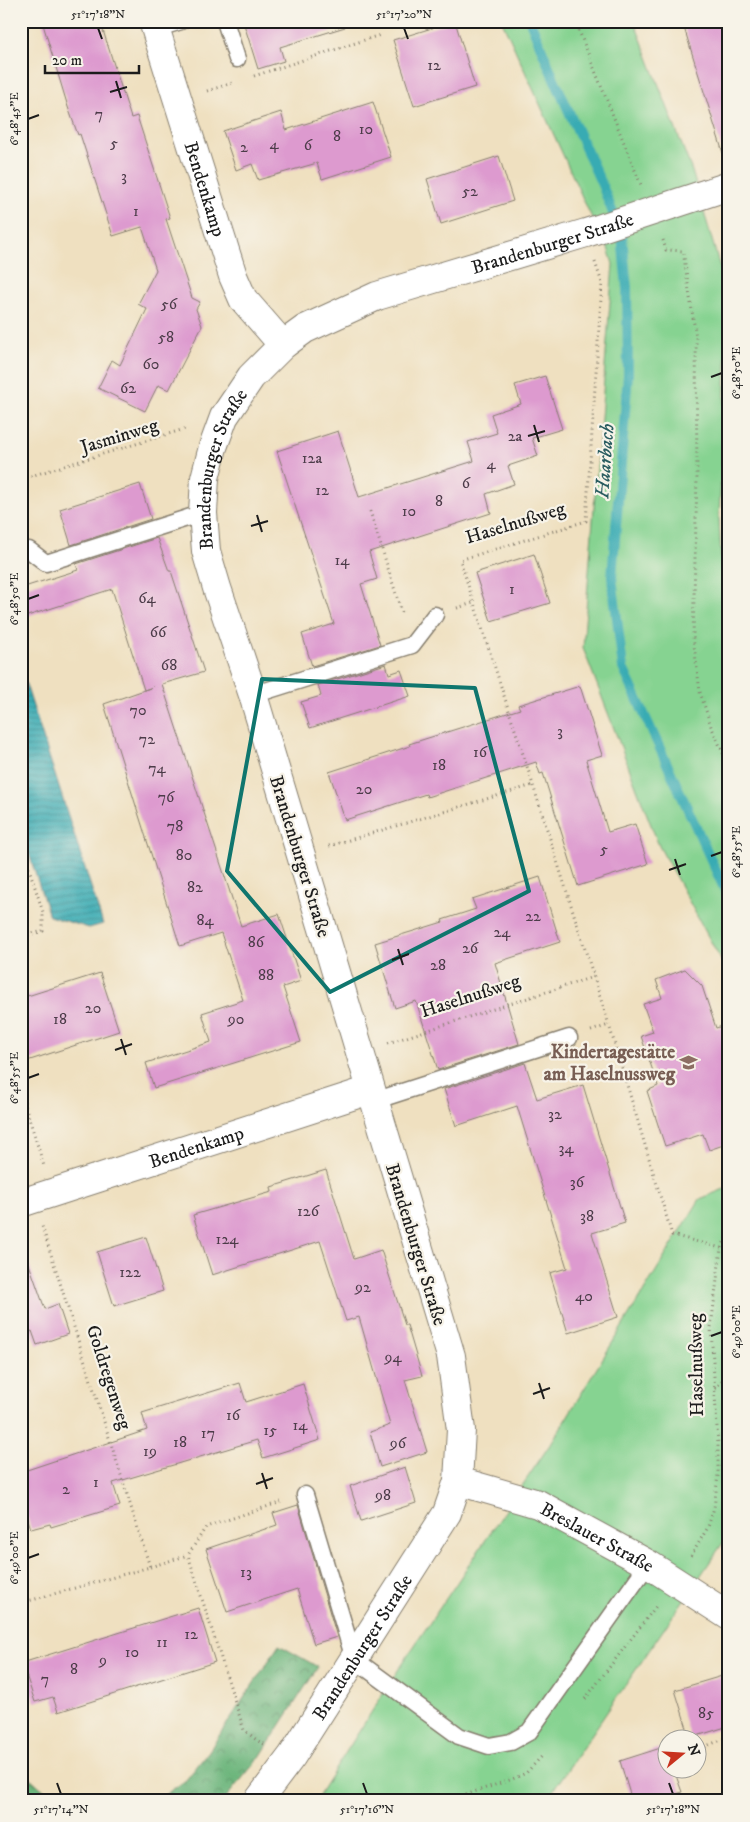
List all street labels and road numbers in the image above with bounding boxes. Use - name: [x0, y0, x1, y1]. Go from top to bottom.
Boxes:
- street label: Bendenkamp: [179, 139, 230, 240]
- street label: Brandenburger Straße: [469, 208, 637, 280]
- street label: Brandenburger Straße: [193, 385, 253, 551]
- street label: Jasminweg: [76, 414, 162, 460]
- street label: Haselnußweg: [463, 497, 569, 550]
- street label: Brandenburger Straße: [264, 773, 335, 940]
- street label: Haselnußweg: [418, 969, 524, 1023]
- street label: Bendenkamp: [146, 1122, 247, 1174]
- street label: Brandenburger Straße: [380, 1161, 451, 1328]
- street label: Haselnußweg: [684, 1312, 709, 1417]
- street label: Goldregenweg: [81, 1322, 137, 1433]
- street label: Breslauer Straße: [536, 1498, 658, 1578]
- street label: Brandenburger Straße: [308, 1570, 418, 1725]

